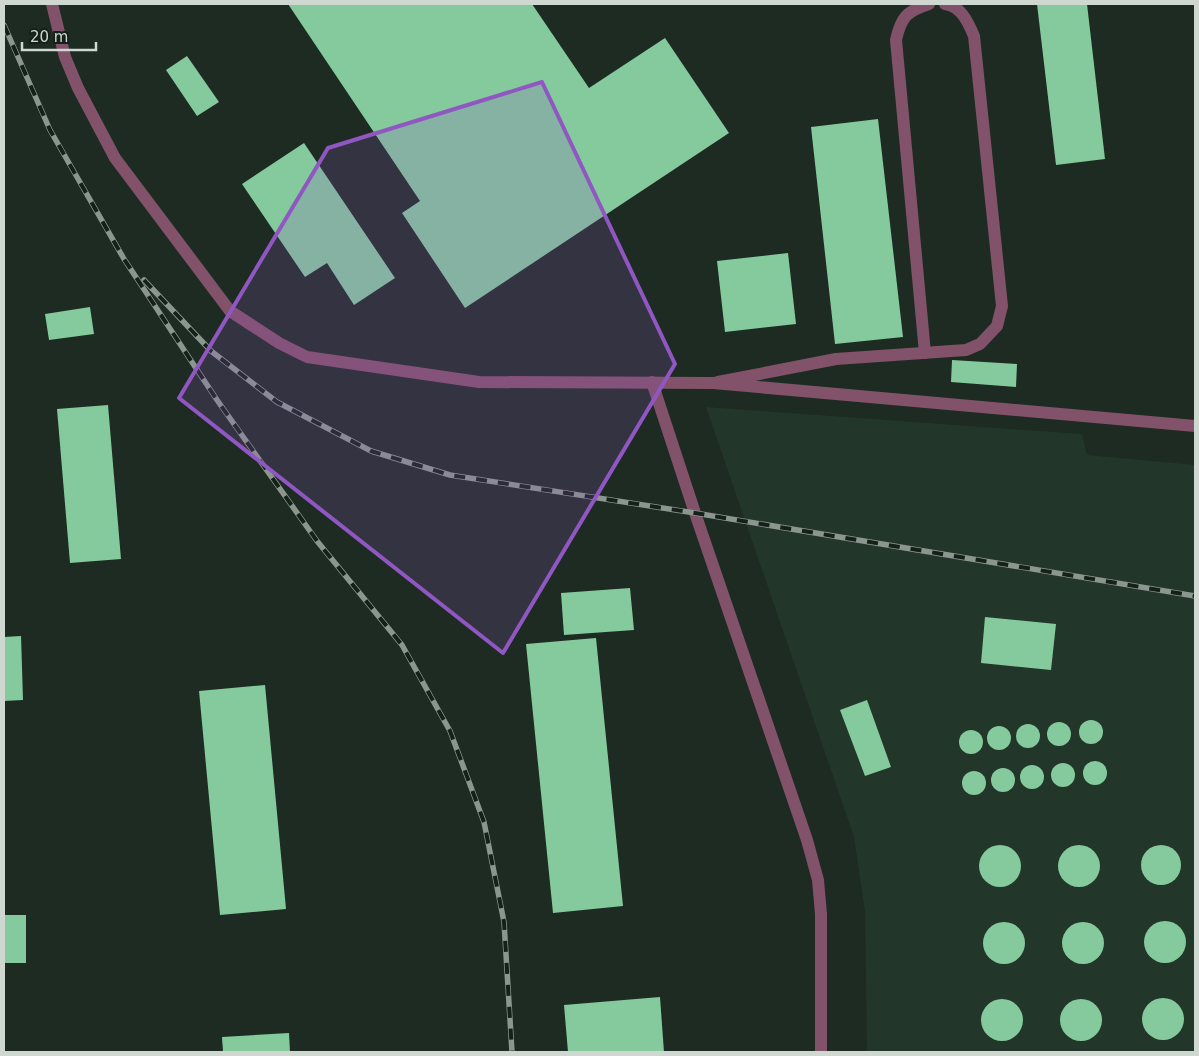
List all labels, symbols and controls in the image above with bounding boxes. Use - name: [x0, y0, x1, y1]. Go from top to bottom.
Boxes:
- scale bar: [22, 20, 96, 52]
- text: 20 m: [30, 28, 68, 46]

